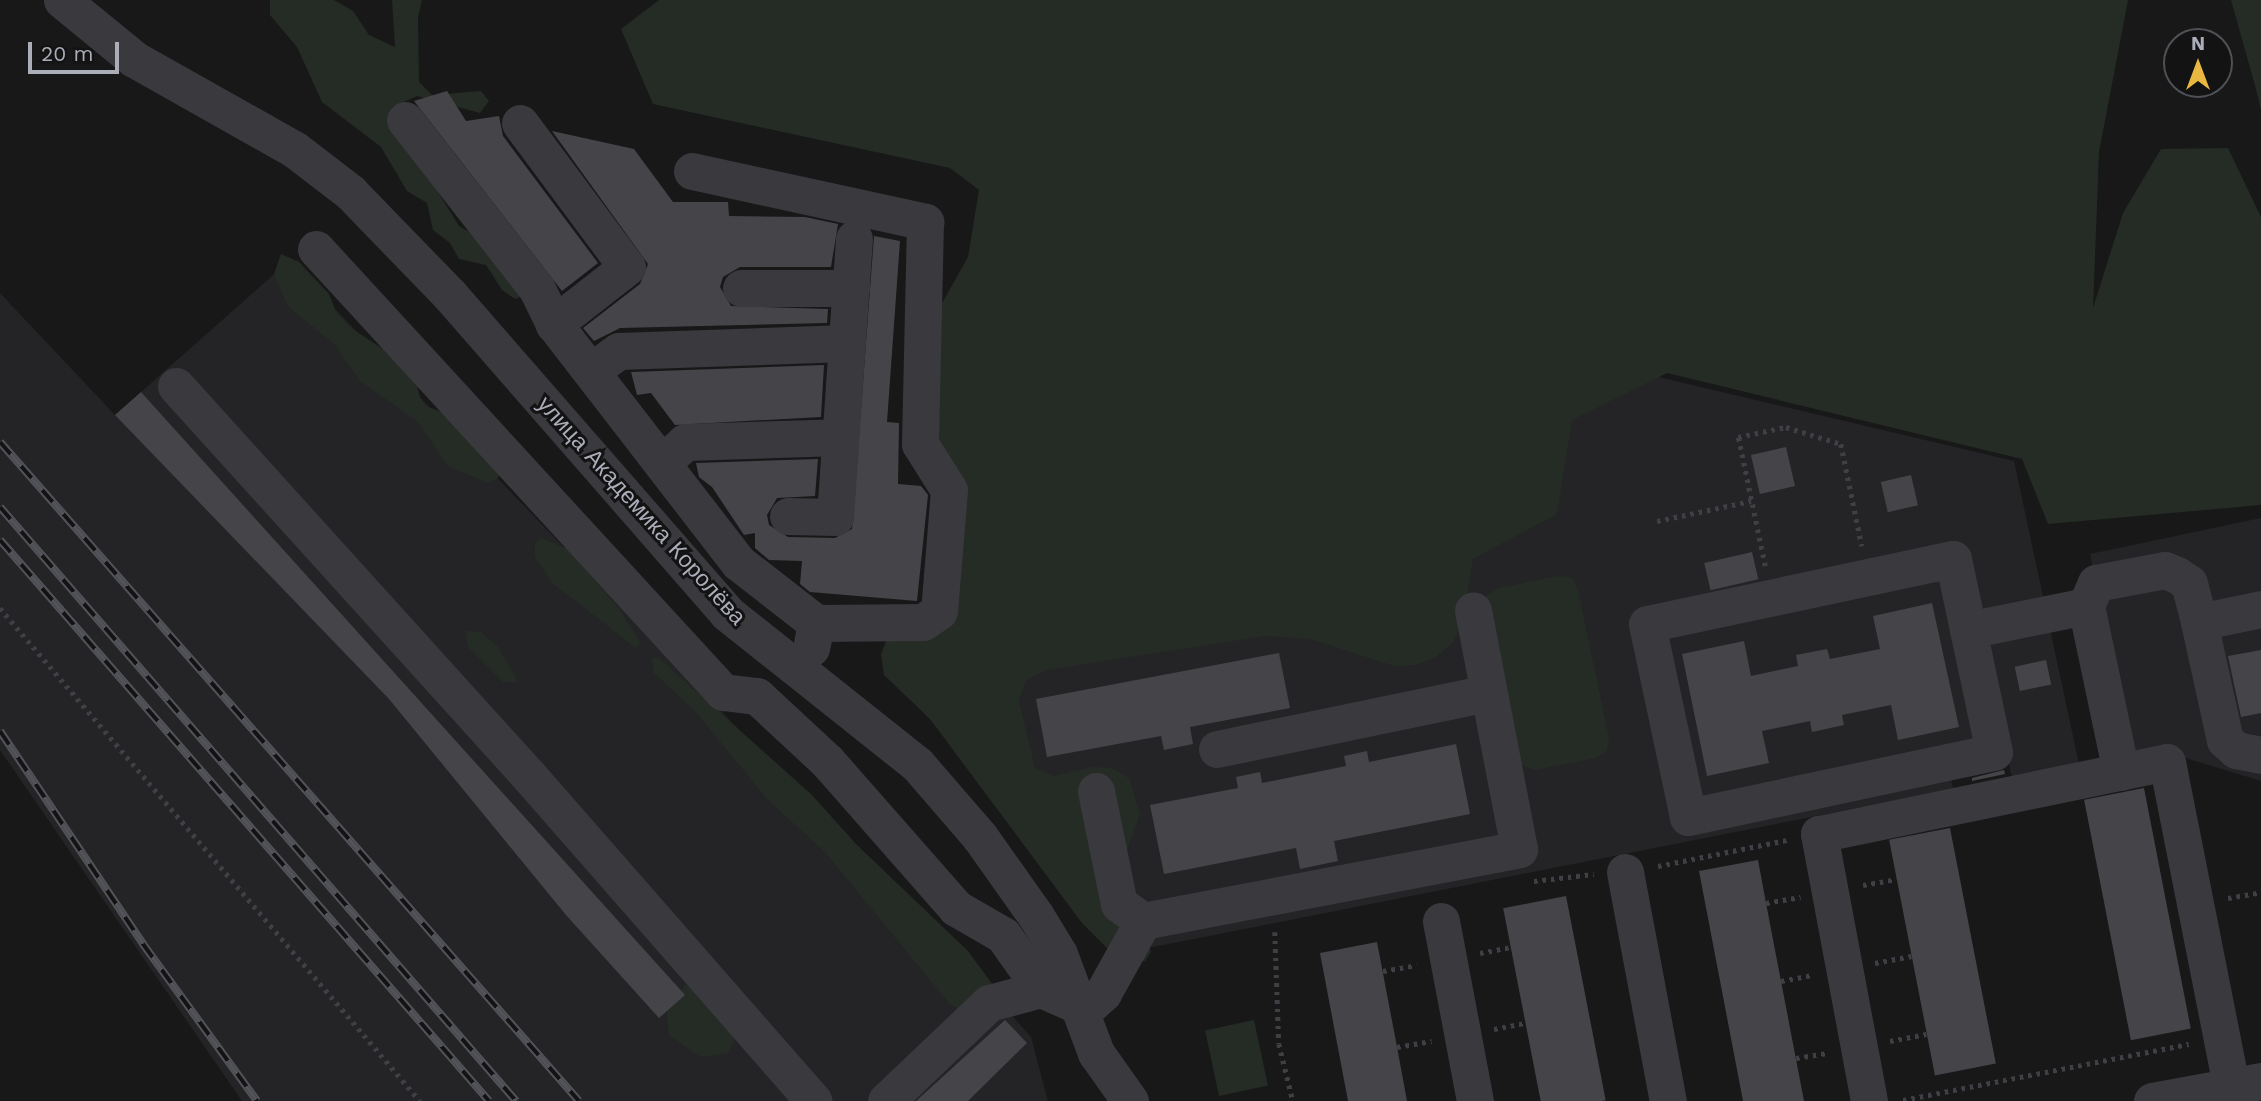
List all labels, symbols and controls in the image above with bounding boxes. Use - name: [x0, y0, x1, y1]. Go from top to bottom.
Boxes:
- scale bar: [32, 28, 122, 72]
- north arrow: [2163, 28, 2233, 98]
- text: N: [2191, 32, 2205, 55]
- text: 20 m: [41, 41, 93, 66]
- street label: улица Академика Королёва: [531, 391, 751, 631]

